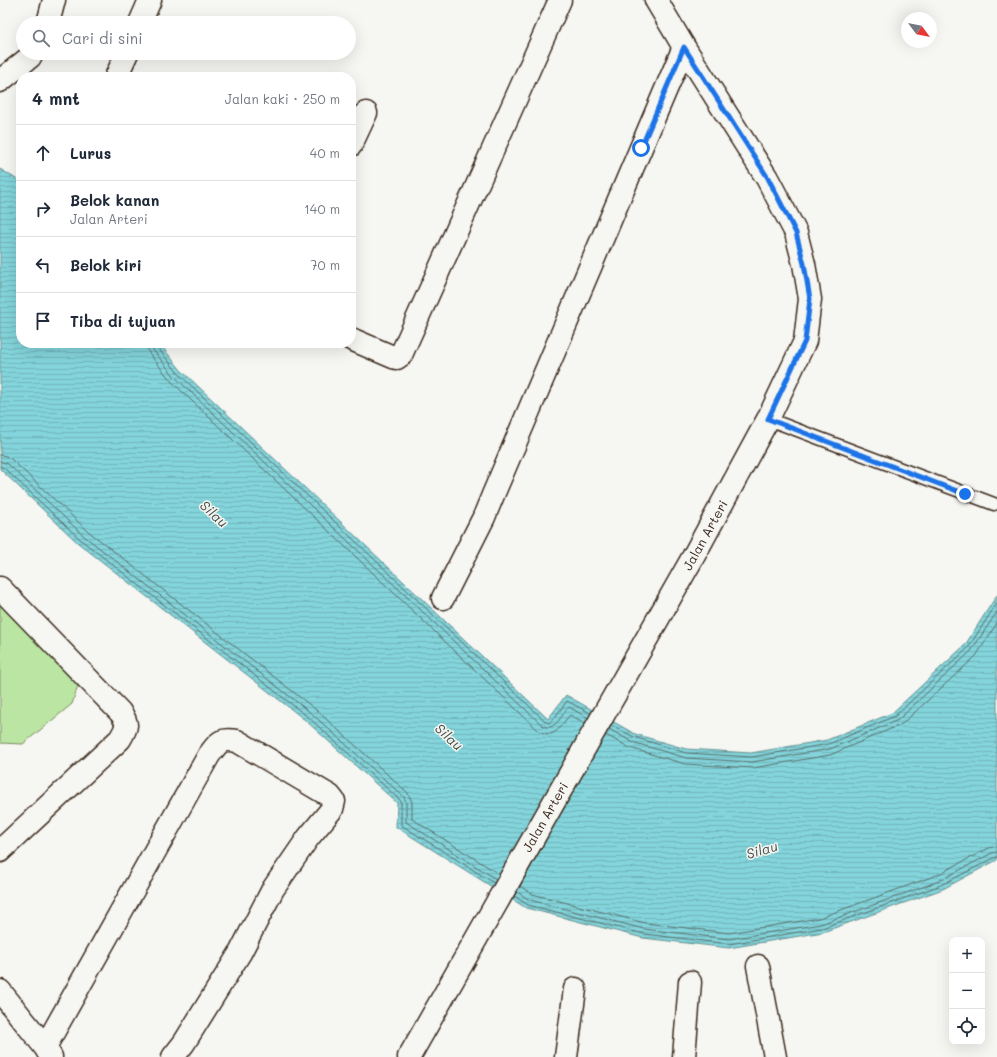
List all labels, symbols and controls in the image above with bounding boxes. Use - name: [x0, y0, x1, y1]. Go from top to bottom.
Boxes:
- north arrow: [901, 12, 937, 48]
- search box: [16, 16, 356, 60]
- icon: search: [30, 27, 52, 49]
- text: Cari di sini: [62, 28, 143, 48]
- text: 4 mnt: [32, 87, 80, 109]
- text: Jalan kaki · 250 m: [225, 90, 340, 107]
- route start: [632, 139, 650, 157]
- icon: ahead: [32, 142, 54, 164]
- text: Lurus: [70, 143, 111, 163]
- text: 40 m: [310, 144, 340, 161]
- text: Belok kanan: [70, 190, 159, 210]
- icon: right: [32, 198, 54, 220]
- text: 140 m: [304, 200, 340, 217]
- text: Jalan Arteri: [70, 210, 148, 227]
- icon: left: [32, 254, 54, 276]
- text: Belok kiri: [70, 255, 142, 275]
- text: 70 m: [310, 256, 340, 273]
- icon: arrive: [32, 310, 54, 332]
- text: Tiba di tujuan: [70, 311, 175, 331]
- route end: [956, 485, 974, 503]
- water label: Silau: [196, 496, 233, 532]
- street label: Jalan Arteri: [678, 497, 731, 573]
- water label: Silau: [431, 719, 468, 755]
- street label: Jalan Arteri: [518, 779, 571, 855]
- water label: Silau: [744, 836, 780, 863]
- map controls: [949, 937, 985, 1045]
- button: +: [949, 937, 985, 973]
- button: −: [949, 973, 985, 1009]
- button: locate: [949, 1009, 985, 1045]

